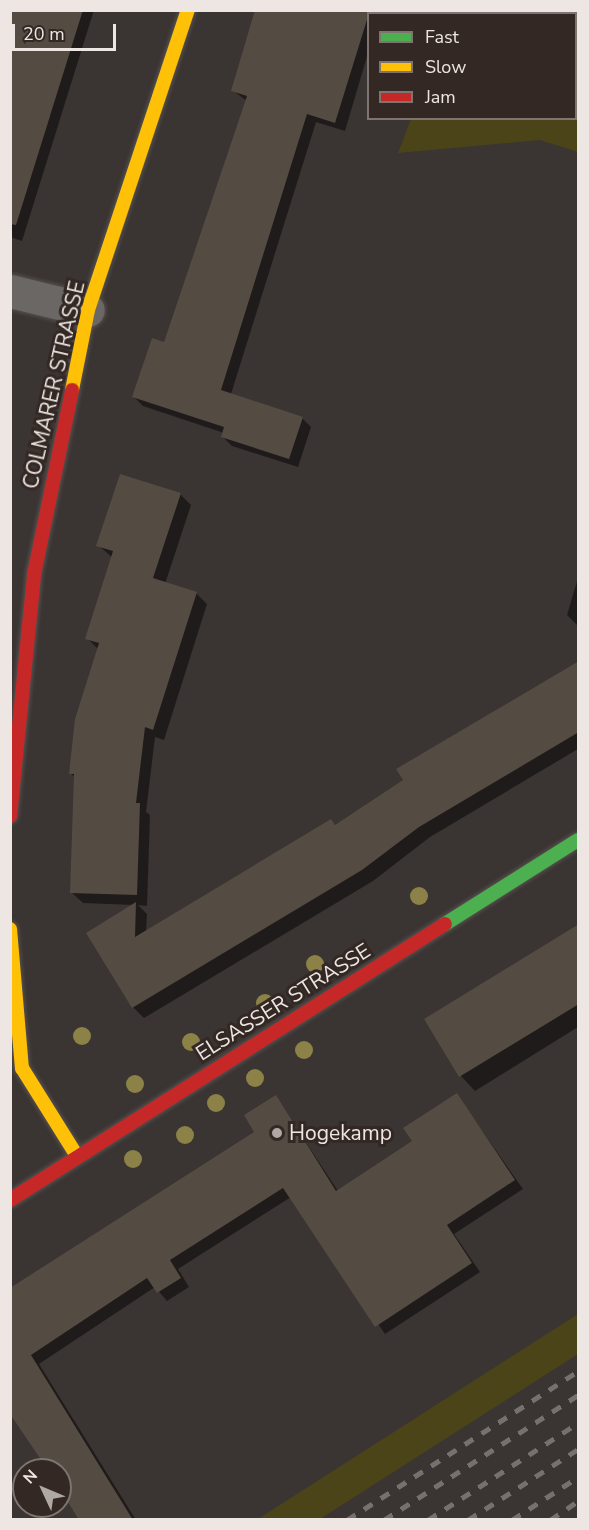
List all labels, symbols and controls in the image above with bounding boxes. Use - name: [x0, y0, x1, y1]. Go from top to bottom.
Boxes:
- scale bar: [15, 12, 118, 50]
- legend: [367, 12, 577, 120]
- text: 20 m: [23, 22, 65, 46]
- text: Fast: [425, 25, 459, 49]
- text: Slow: [425, 55, 466, 79]
- text: Jam: [425, 85, 456, 109]
- street label: COLMARER STRASSE: [18, 279, 90, 491]
- street label: ELSASSER STRASSE: [191, 938, 375, 1066]
- place label: Hogekamp: [289, 1120, 392, 1146]
- marker: Hogekamp: [270, 1126, 284, 1140]
- north arrow: [12, 1458, 72, 1518]
- text: N: [18, 1465, 43, 1489]

